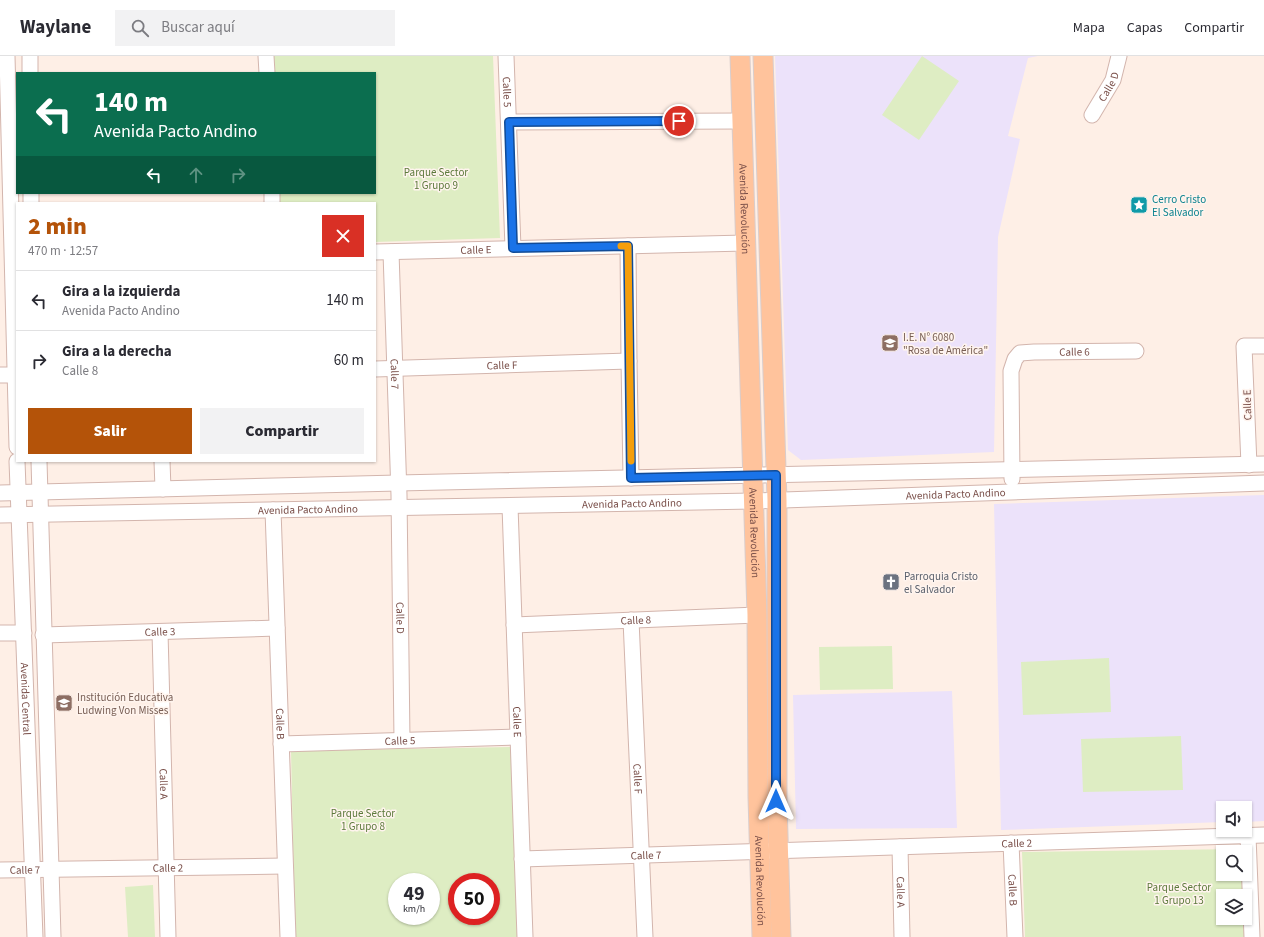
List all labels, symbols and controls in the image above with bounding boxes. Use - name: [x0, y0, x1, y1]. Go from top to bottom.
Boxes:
- search box: [115, 10, 395, 46]
- text: Waylane: [20, 14, 91, 41]
- icon: search: [129, 17, 151, 39]
- text: Buscar aquí: [161, 17, 235, 38]
- text: Mapa: [1073, 18, 1105, 38]
- text: Capas: [1127, 18, 1162, 38]
- text: Compartir: [1184, 18, 1244, 38]
- street label: Calle D: [1095, 70, 1123, 104]
- street label: Calle 5: [499, 76, 515, 108]
- text: 140 m: [94, 82, 168, 122]
- icon: left: [28, 88, 80, 140]
- pin: [662, 104, 696, 138]
- icon: arrive: [668, 110, 690, 132]
- text: Avenida Pacto Andino: [94, 119, 257, 144]
- icon: left: [143, 164, 165, 186]
- icon: ahead: [185, 164, 207, 186]
- icon: right: [227, 164, 249, 186]
- street label: Avenida Revolución: [735, 164, 753, 254]
- park label: Parque Sector 1 Grupo 9: [404, 165, 468, 193]
- place label: Cerro Cristo El Salvador: [1152, 192, 1206, 220]
- place icon: Cerro Cristo El Salvador: [1129, 195, 1149, 215]
- text: 2 min: [28, 209, 87, 244]
- button: close: [322, 215, 364, 257]
- text: 470 m · 12:57: [28, 242, 98, 260]
- street label: Calle E: [460, 242, 492, 258]
- text: Gira a la izquierda: [62, 281, 181, 302]
- icon: left: [28, 290, 50, 312]
- text: 140 m: [326, 290, 364, 311]
- text: Avenida Pacto Andino: [62, 302, 180, 320]
- place label: I.E. N° 6080 "Rosa de América": [903, 330, 988, 358]
- school or university icon: I.E. N° 6080 "Rosa de América": [880, 333, 900, 353]
- text: Gira a la derecha: [62, 341, 172, 362]
- street label: Calle 6: [1059, 344, 1090, 360]
- icon: right: [28, 350, 50, 372]
- text: 60 m: [334, 350, 364, 371]
- street label: Calle 7: [387, 358, 403, 389]
- street label: Calle F: [486, 358, 518, 373]
- text: Calle 8: [62, 362, 98, 380]
- street label: Calle E: [1239, 389, 1256, 421]
- button: Salir: [28, 408, 192, 454]
- button: Compartir: [200, 408, 364, 454]
- street label: Avenida Pacto Andino: [906, 485, 1006, 504]
- street label: Avenida Revolución: [745, 487, 763, 578]
- street label: Avenida Pacto Andino: [582, 495, 682, 512]
- street label: Avenida Pacto Andino: [258, 501, 358, 518]
- place label: Parroquia Cristo el Salvador: [904, 569, 978, 597]
- church icon: Parroquia Cristo el Salvador: [881, 572, 901, 592]
- street label: Calle D: [392, 602, 408, 634]
- street label: Calle 8: [620, 612, 652, 629]
- street label: Calle 3: [144, 624, 175, 640]
- street label: Avenida Central: [17, 662, 34, 736]
- place label: Institución Educativa Ludwing Von Misses: [77, 690, 173, 718]
- school or university icon: Institución Educativa Ludwing Von Misses: [54, 693, 74, 713]
- street label: Calle E: [509, 706, 525, 738]
- street label: Calle B: [272, 708, 288, 740]
- street label: Calle 5: [384, 733, 415, 749]
- street label: Calle F: [629, 763, 646, 795]
- street label: Calle A: [156, 768, 171, 800]
- position arrow: [755, 780, 797, 822]
- map controls: [1216, 801, 1252, 925]
- button: sound: [1216, 801, 1252, 837]
- park label: Parque Sector 1 Grupo 8: [331, 806, 395, 834]
- street label: Avenida Revolución: [751, 835, 769, 926]
- street label: Calle 2: [1001, 836, 1032, 851]
- button: search: [1216, 845, 1252, 881]
- street label: Calle 7: [630, 848, 661, 863]
- street label: Calle 2: [153, 860, 183, 876]
- street label: Calle 7: [10, 862, 40, 878]
- speed limit sign: 50: [448, 873, 500, 925]
- street label: Calle B: [1004, 874, 1021, 907]
- street label: Calle A: [893, 876, 908, 908]
- text: 49: [403, 880, 425, 908]
- park label: Parque Sector 1 Grupo 13: [1147, 880, 1211, 908]
- button: layers: [1216, 889, 1252, 925]
- text: km/h: [403, 902, 425, 916]

